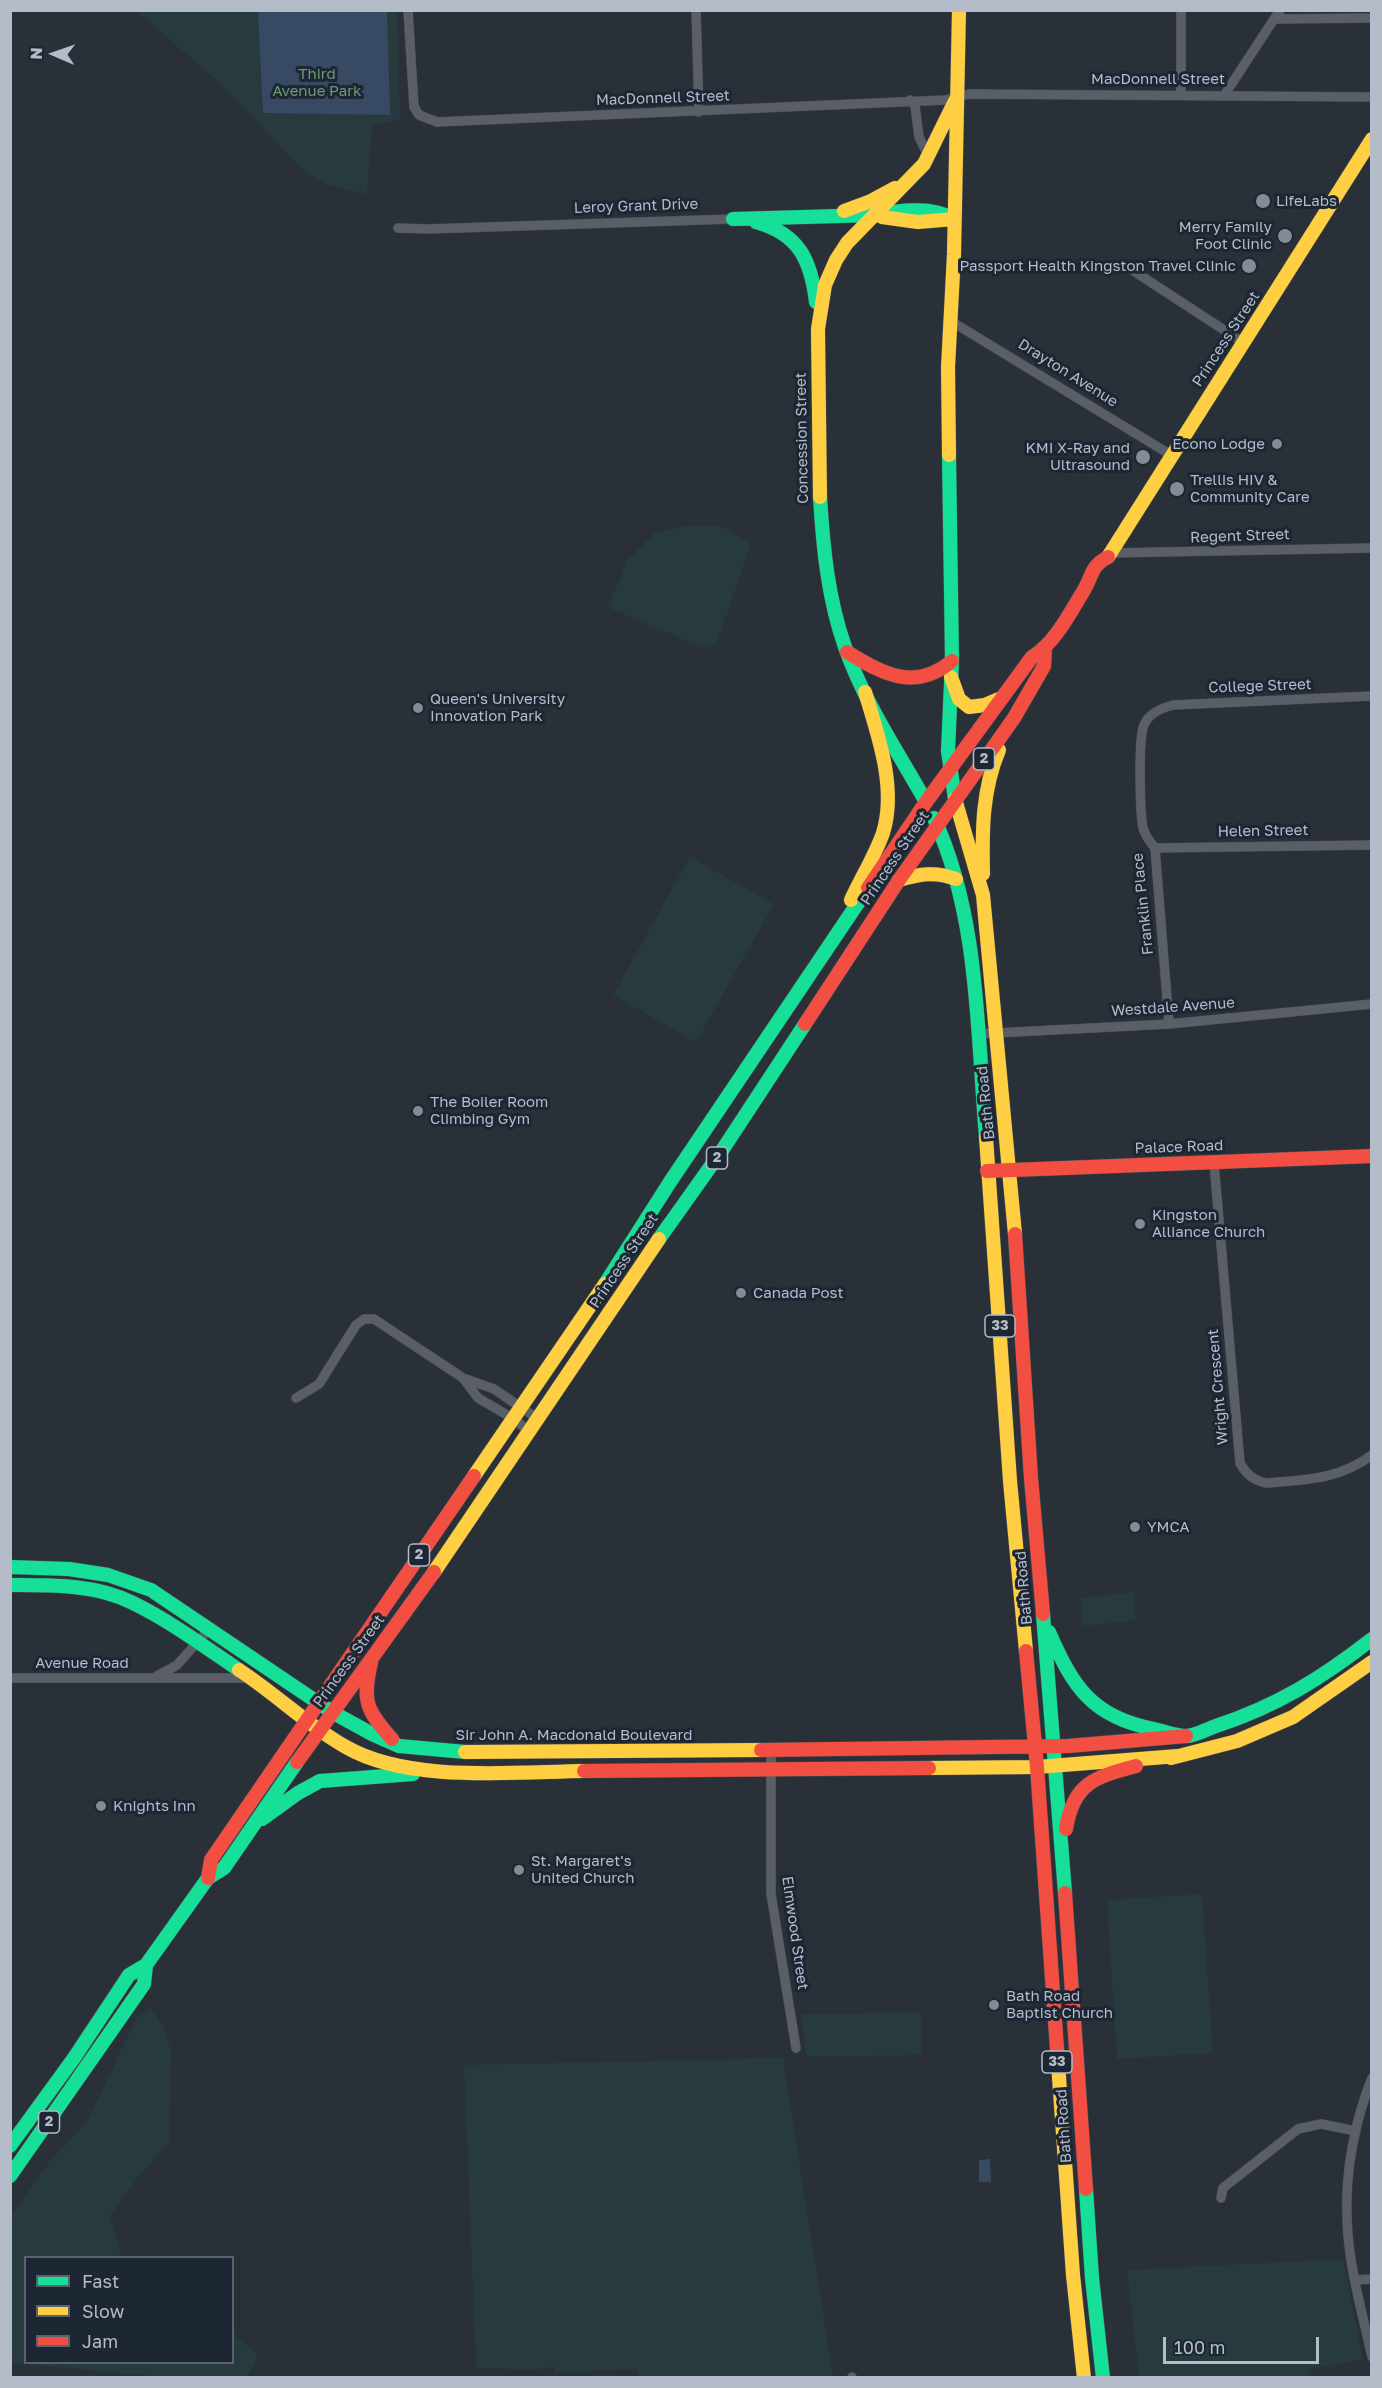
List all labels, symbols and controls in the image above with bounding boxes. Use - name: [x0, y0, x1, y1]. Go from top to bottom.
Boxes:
- north arrow: [24, 24, 84, 84]
- text: N: [26, 47, 46, 60]
- park label: Third Avenue Park: [272, 65, 362, 100]
- street label: MacDonnell Street: [1091, 70, 1225, 88]
- street label: MacDonnell Street: [596, 87, 730, 109]
- marker: LifeLabs: [1254, 192, 1272, 210]
- place label: LifeLabs: [1276, 192, 1337, 210]
- street label: Leroy Grant Drive: [574, 195, 698, 217]
- place label: Merry Family Foot Clinic: [1179, 218, 1272, 253]
- marker: Merry Family Foot Clinic: [1276, 227, 1294, 245]
- place label: Passport Health Kingston Travel Clinic: [959, 257, 1236, 275]
- marker: Passport Health Kingston Travel Clinic: [1240, 257, 1258, 275]
- street label: Princess Street: [1189, 288, 1263, 390]
- street label: Drayton Avenue: [1015, 335, 1121, 411]
- street label: Concession Street: [792, 372, 812, 504]
- place label: Econo Lodge: [1172, 435, 1265, 453]
- marker: Econo Lodge: [1270, 437, 1284, 451]
- place label: KMI X-Ray and Ultrasound: [1025, 439, 1130, 474]
- marker: KMI X-Ray and Ultrasound: [1134, 448, 1152, 466]
- place label: Trellis HIV & Community Care: [1190, 471, 1310, 506]
- marker: Trellis HIV & Community Care: [1168, 480, 1186, 498]
- street label: Regent Street: [1190, 525, 1290, 547]
- street label: College Street: [1208, 675, 1312, 697]
- place label: Queen's University Innovation Park: [430, 690, 565, 725]
- marker: Queen's University Innovation Park: [411, 701, 425, 715]
- road number: 2: [974, 748, 994, 770]
- street label: Princess Street: [857, 807, 933, 909]
- street label: Helen Street: [1217, 821, 1309, 841]
- street label: Franklin Place: [1129, 852, 1157, 956]
- street label: Westdale Avenue: [1110, 994, 1236, 1020]
- street label: Bath Road: [973, 1065, 999, 1141]
- place label: The Boiler Room Climbing Gym: [430, 1093, 548, 1128]
- marker: The Boiler Room Climbing Gym: [411, 1104, 425, 1118]
- street label: Palace Road: [1134, 1136, 1224, 1158]
- road number: 2: [706, 1147, 728, 1169]
- place label: Kingston Alliance Church: [1152, 1206, 1265, 1241]
- street label: Princess Street: [586, 1210, 662, 1312]
- marker: Kingston Alliance Church: [1133, 1217, 1147, 1231]
- place label: Canada Post: [753, 1284, 843, 1302]
- marker: Canada Post: [734, 1286, 748, 1300]
- road number: 33: [985, 1315, 1015, 1337]
- street label: Wright Crescent: [1204, 1328, 1232, 1446]
- place label: YMCA: [1147, 1518, 1189, 1536]
- marker: YMCA: [1128, 1520, 1142, 1534]
- road number: 2: [408, 1544, 430, 1566]
- street label: Bath Road: [1012, 1550, 1036, 1626]
- street label: Princess Street: [309, 1611, 389, 1711]
- street label: Avenue Road: [35, 1654, 129, 1672]
- street label: Sir John A. Macdonald Boulevard: [456, 1726, 692, 1744]
- place label: Knights Inn: [113, 1797, 196, 1815]
- marker: Knights Inn: [94, 1799, 108, 1813]
- place label: St. Margaret's United Church: [531, 1852, 634, 1887]
- marker: St. Margaret's United Church: [512, 1863, 526, 1877]
- street label: Elmwood Street: [778, 1875, 812, 1991]
- place label: Bath Road Baptist Church: [1006, 1987, 1113, 2022]
- marker: Bath Road Baptist Church: [987, 1998, 1001, 2012]
- road number: 33: [1042, 2051, 1072, 2073]
- street label: Bath Road: [1052, 2088, 1076, 2164]
- road number: 2: [38, 2111, 60, 2133]
- legend: [24, 2256, 234, 2364]
- text: Fast: [82, 2270, 119, 2292]
- text: Slow: [82, 2300, 124, 2322]
- scale bar: [1166, 2325, 1322, 2363]
- text: Jam: [82, 2330, 118, 2352]
- text: 100 m: [1174, 2336, 1225, 2358]

